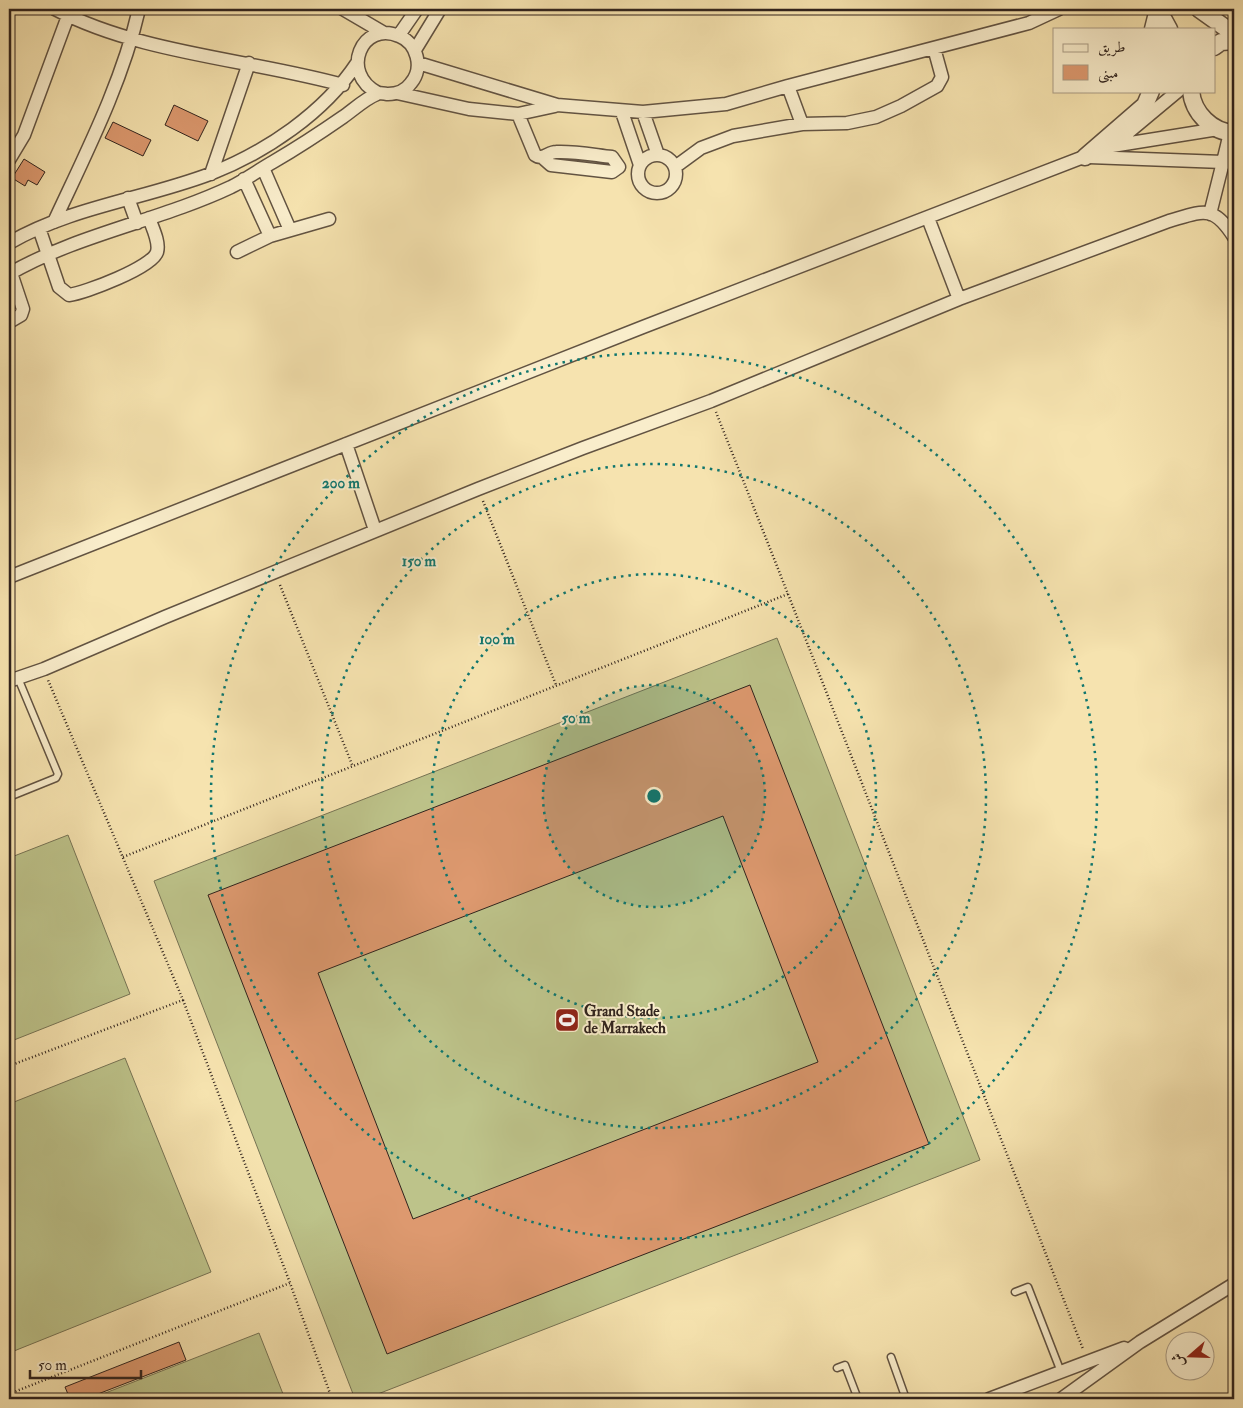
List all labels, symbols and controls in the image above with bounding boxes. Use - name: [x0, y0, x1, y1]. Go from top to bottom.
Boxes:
- legend: [1053, 28, 1216, 92]
- text: طريق: [1098, 38, 1125, 57]
- text: مبنى: [1098, 64, 1118, 84]
- text: 200 m: [322, 474, 360, 493]
- text: 150 m: [402, 552, 436, 571]
- text: 100 m: [479, 630, 515, 649]
- text: 50 m: [562, 709, 591, 728]
- centre of rings: [645, 787, 663, 805]
- place label: Grand Stade de Marrakech: [584, 1002, 666, 1038]
- sports icon: Grand Stade de Marrakech: [554, 1007, 580, 1033]
- north arrow: [1166, 1330, 1216, 1380]
- scale bar: [30, 1348, 141, 1380]
- text: ش: [1168, 1351, 1189, 1370]
- text: 50 m: [38, 1356, 67, 1375]

